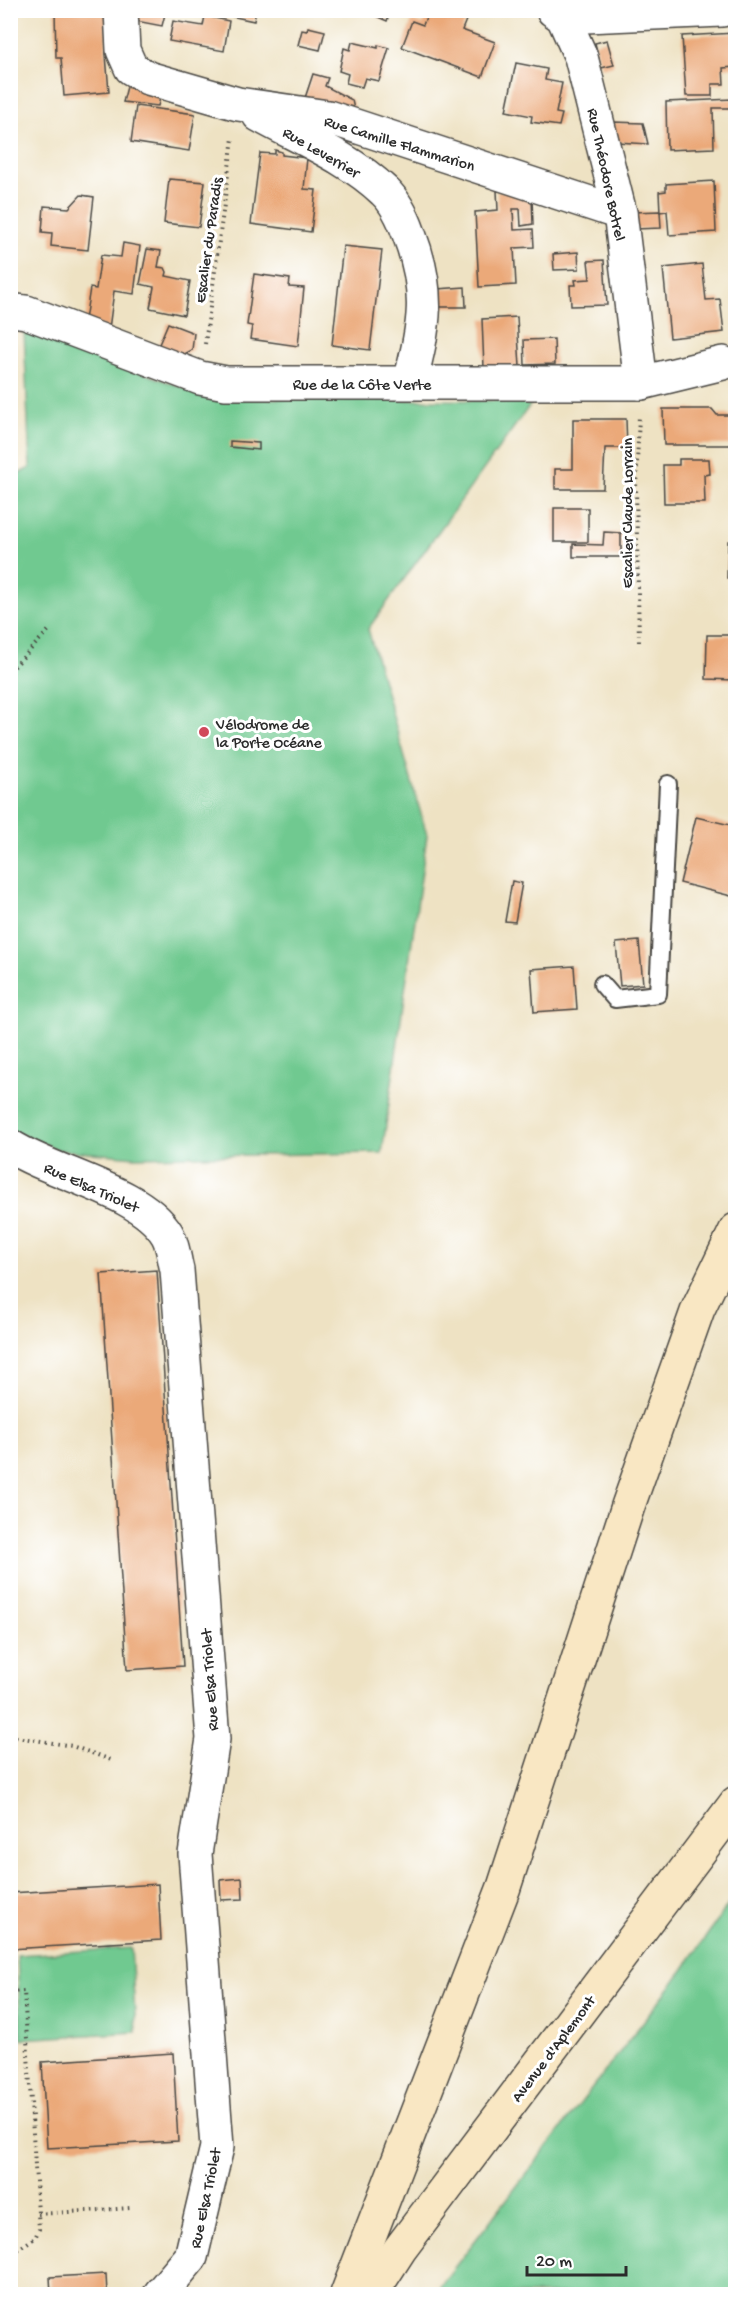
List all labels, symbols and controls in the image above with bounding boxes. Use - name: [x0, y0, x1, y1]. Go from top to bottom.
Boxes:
- street label: Rue Théodore Botrel: [581, 107, 628, 243]
- street label: Rue Camille Flammarion: [321, 113, 477, 177]
- street label: Rue Leverrier: [278, 124, 363, 184]
- street label: Escalier du Paradis: [192, 175, 229, 304]
- street label: Rue de la Côte Verte: [293, 377, 432, 396]
- street label: Escalier Claude Lorrain: [620, 437, 639, 588]
- place label: Vélodrome de la Porte Océane: [215, 717, 322, 754]
- marker: Vélodrome de la Porte Océane: [197, 725, 211, 739]
- street label: Rue Elsa Triolet: [40, 1160, 142, 1219]
- street label: Rue Elsa Triolet: [198, 1627, 225, 1731]
- street label: Avenue d'Aplemont: [509, 1992, 602, 2107]
- street label: Rue Elsa Triolet: [188, 2145, 228, 2251]
- scale bar: [527, 2239, 626, 2277]
- text: 20 m: [536, 2252, 572, 2273]

